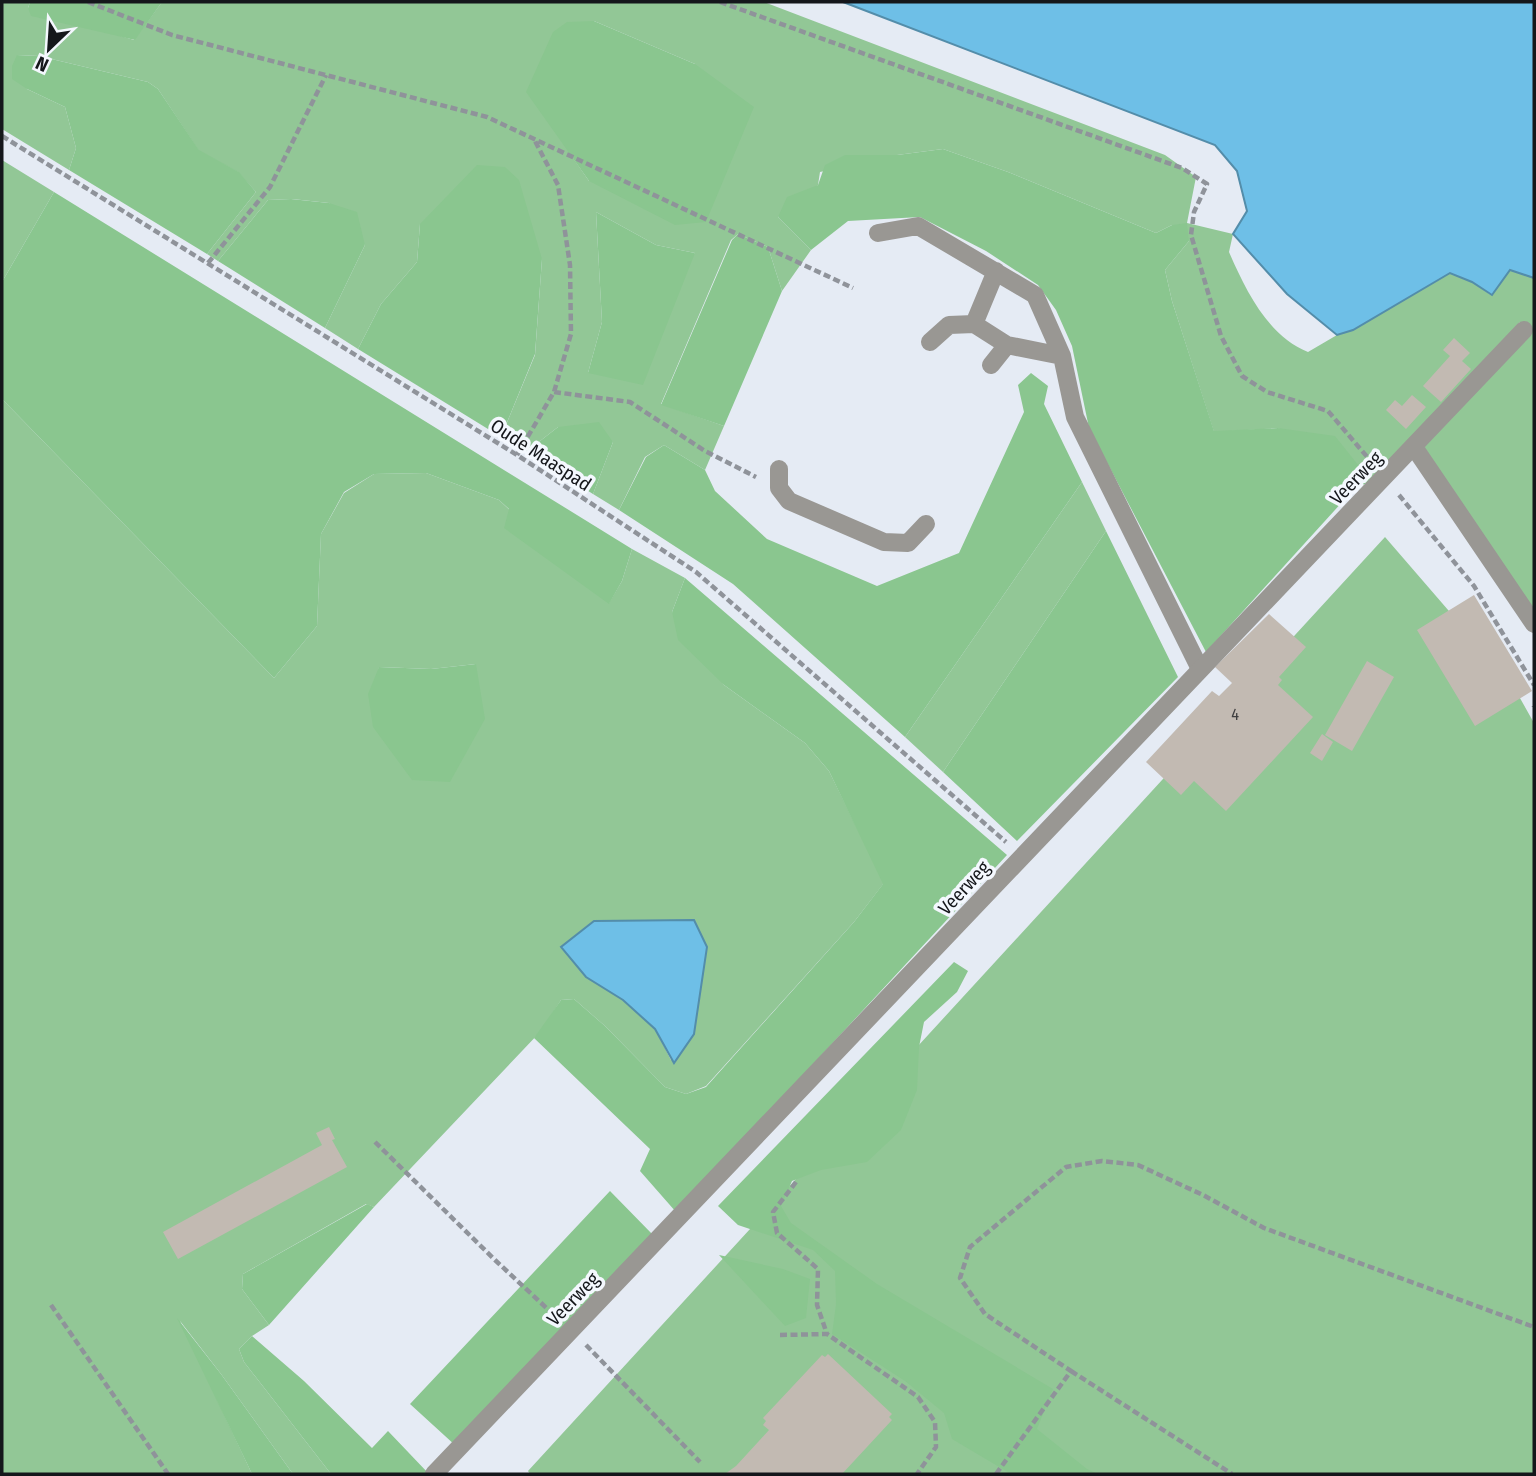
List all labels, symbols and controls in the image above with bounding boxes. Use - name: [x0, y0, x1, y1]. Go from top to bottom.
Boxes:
- north arrow: [14, 14, 84, 84]
- text: N: [32, 51, 52, 77]
- street label: Oude Maaspad: [486, 414, 596, 496]
- street label: Veerweg: [1325, 446, 1387, 510]
- house number: 4: [1231, 705, 1239, 724]
- street label: Veerweg: [933, 856, 995, 920]
- street label: Veerweg: [542, 1267, 604, 1331]

